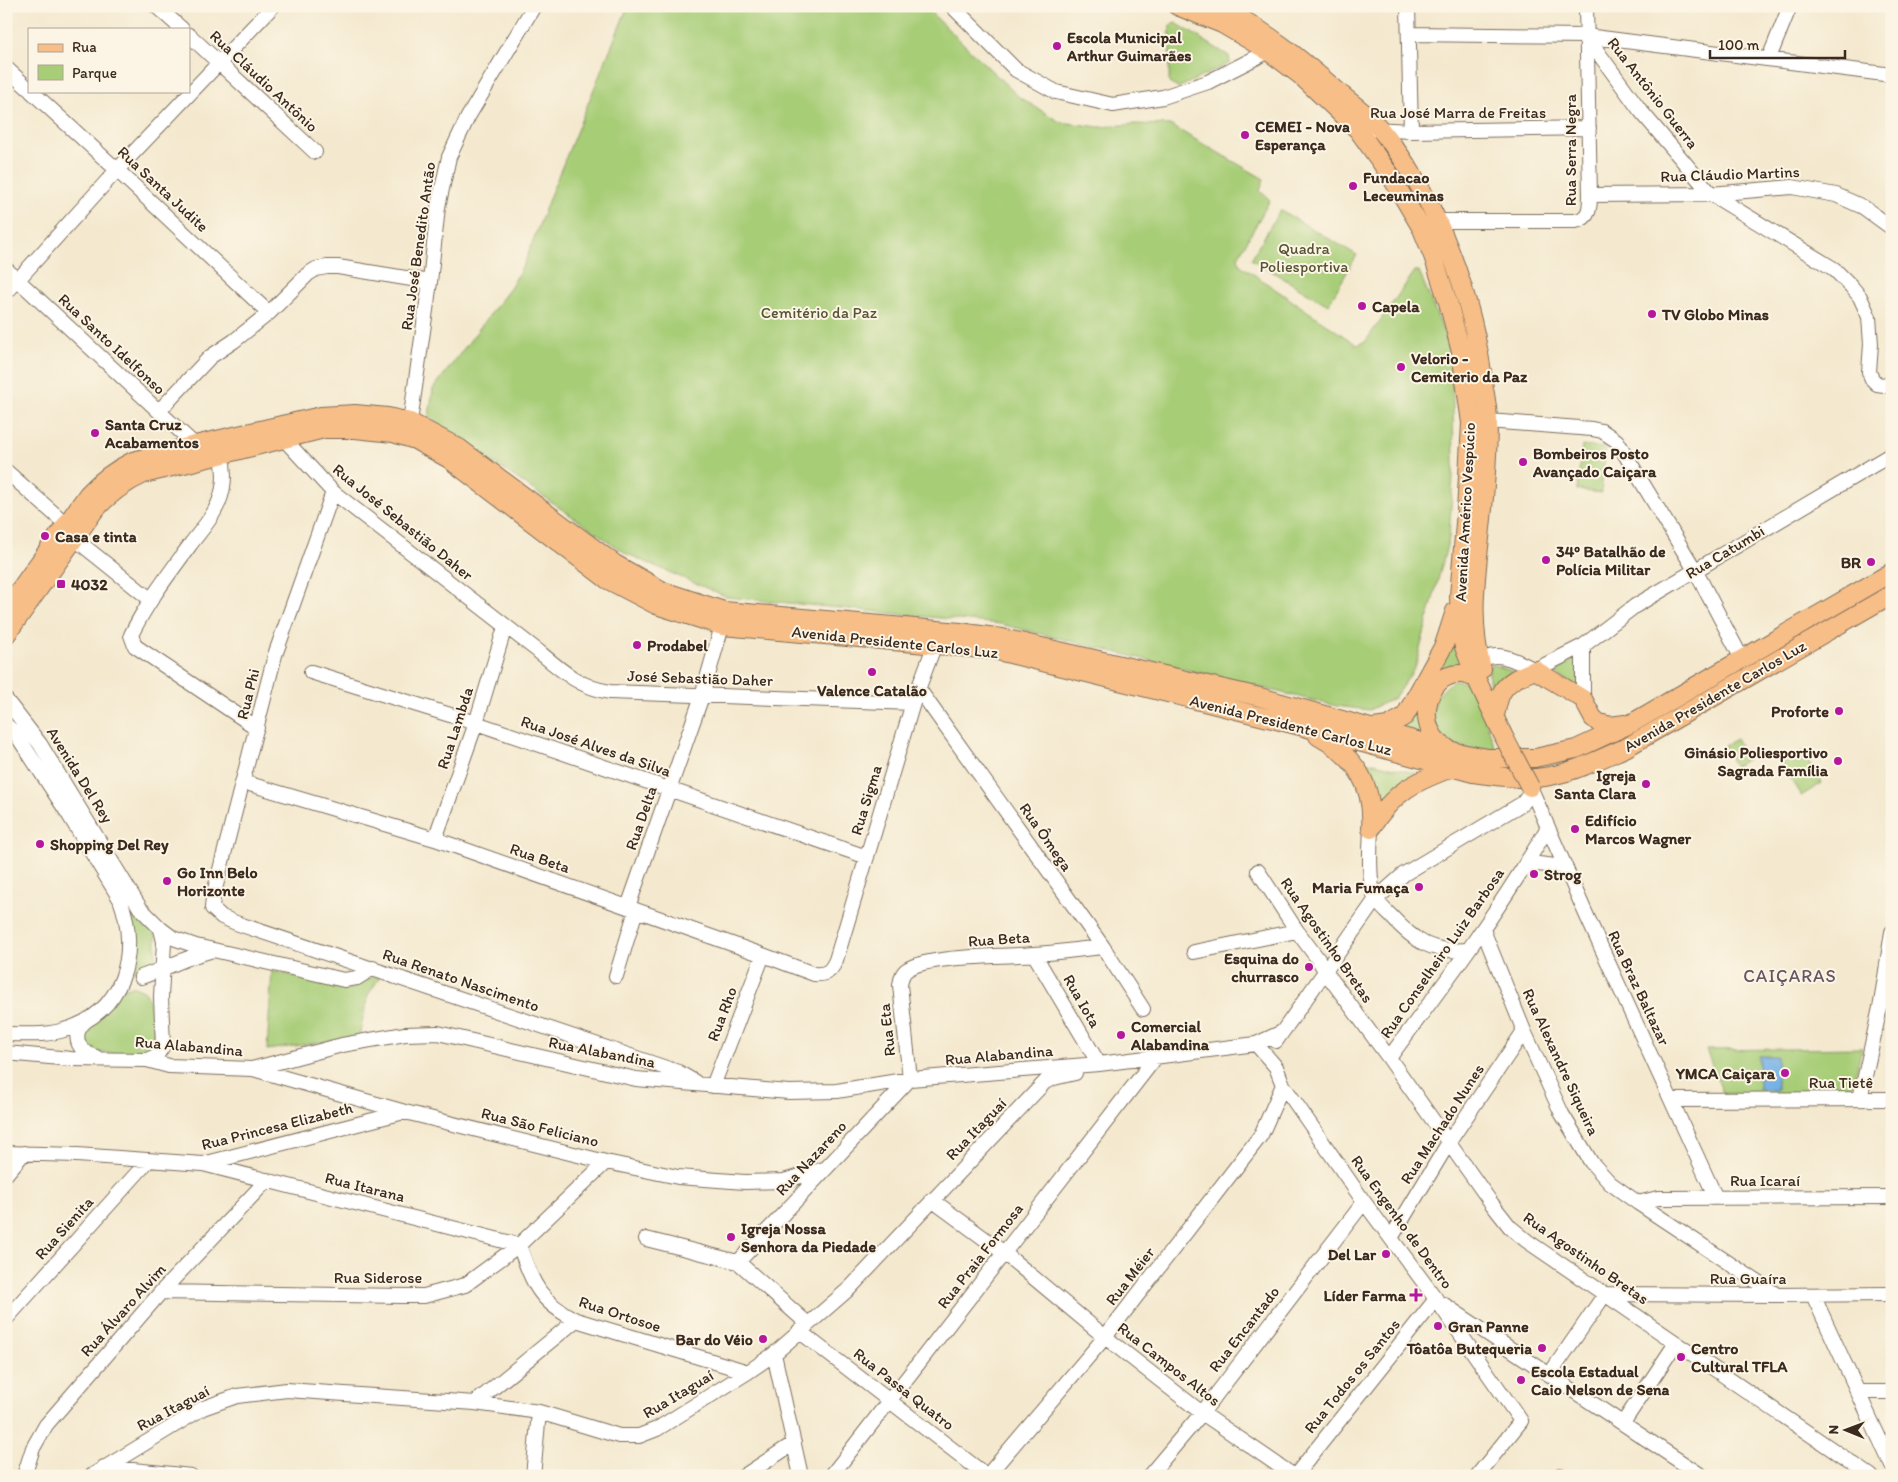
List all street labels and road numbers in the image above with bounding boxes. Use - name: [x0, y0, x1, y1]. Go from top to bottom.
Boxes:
- street label: Rua Cláudio Antônio: [206, 26, 322, 136]
- street label: Rua Antônio Guerra: [1604, 33, 1702, 153]
- street label: Rua Serra Negra: [1561, 93, 1580, 206]
- street label: Rua José Marra de Freitas: [1370, 103, 1546, 122]
- street label: Rua Santa Judite: [114, 142, 212, 236]
- street label: Rua José Benedito Antão: [397, 161, 439, 331]
- street label: Rua Cláudio Martins: [1660, 162, 1800, 186]
- street label: Rua Santo Idelfonso: [55, 289, 169, 399]
- street label: Avenida Américo Vespúcio: [1451, 422, 1479, 602]
- street label: Rua José Sebastião Daher: [329, 460, 477, 584]
- street label: Rua Catumbi: [1682, 521, 1768, 583]
- street label: Avenida Presidente Carlos Luz: [791, 622, 1000, 662]
- street label: Avenida Presidente Carlos Luz: [1620, 636, 1810, 756]
- street label: José Sebastião Daher: [627, 666, 773, 690]
- street label: Rua Phi: [233, 667, 263, 721]
- street label: Rua Lambda: [433, 684, 477, 771]
- street label: Avenida Presidente Carlos Luz: [1188, 691, 1394, 759]
- street label: Rua José Alves da Silva: [518, 711, 674, 781]
- street label: Avenida Del Rey: [43, 723, 117, 827]
- street label: Rua Sigma: [846, 762, 886, 837]
- street label: Rua Delta: [621, 783, 661, 853]
- street label: Rua Ômega: [1015, 799, 1077, 875]
- street label: Rua Beta: [508, 839, 573, 877]
- street label: Rua Conselheiro Luiz Barbosa: [1376, 864, 1509, 1042]
- street label: Rua Agostinho Bretas: [1277, 874, 1377, 1006]
- street label: Rua Beta: [967, 927, 1031, 951]
- street label: Rua Braz Baltazar: [1604, 927, 1674, 1049]
- street label: Rua Renato Nascimento: [380, 944, 542, 1016]
- street label: Rua Iota: [1059, 971, 1105, 1032]
- street label: Rua Rho: [703, 984, 741, 1044]
- street label: Rua Alexandre Siqueira: [1519, 986, 1604, 1139]
- street label: Rua Eta: [875, 1002, 899, 1057]
- street label: Rua Alabandina: [134, 1032, 245, 1060]
- street label: Rua Alabandina: [547, 1032, 658, 1072]
- street label: Rua Alabandina: [944, 1041, 1055, 1069]
- street label: Rua Machado Nunes: [1396, 1060, 1488, 1188]
- street label: Rua Tietê: [1809, 1073, 1873, 1092]
- street label: Rua Itaguaí: [942, 1094, 1010, 1164]
- street label: Rua Princesa Elizabeth: [199, 1098, 355, 1154]
- street label: Rua São Feliciano: [479, 1103, 601, 1151]
- street label: Rua Nazareno: [771, 1117, 851, 1199]
- street label: Rua Engenho de Dentro: [1347, 1152, 1457, 1292]
- street label: Rua Itarana: [323, 1168, 407, 1206]
- street label: Rua Icaraí: [1730, 1171, 1800, 1190]
- street label: Rua Sienita: [31, 1192, 98, 1263]
- street label: Rua Praia Formosa: [933, 1200, 1027, 1312]
- street label: Rua Agostinho Bretas: [1520, 1208, 1652, 1308]
- street label: Rua Méier: [1101, 1243, 1159, 1309]
- street label: Rua Álvaro Alvim: [76, 1259, 170, 1360]
- street label: Rua Siderose: [334, 1268, 423, 1287]
- street label: Rua Guaíra: [1710, 1269, 1786, 1288]
- street label: Rua Encantado: [1205, 1282, 1283, 1376]
- street label: Rua Ortosoe: [577, 1292, 663, 1336]
- street label: Rua Todos os Santos: [1300, 1315, 1404, 1437]
- street label: Rua Campos Altos: [1114, 1318, 1224, 1410]
- street label: Rua Passa Quatro: [850, 1344, 958, 1434]
- street label: Rua Itaguaí: [639, 1365, 717, 1423]
- street label: Rua Itaguaí: [134, 1381, 212, 1435]

